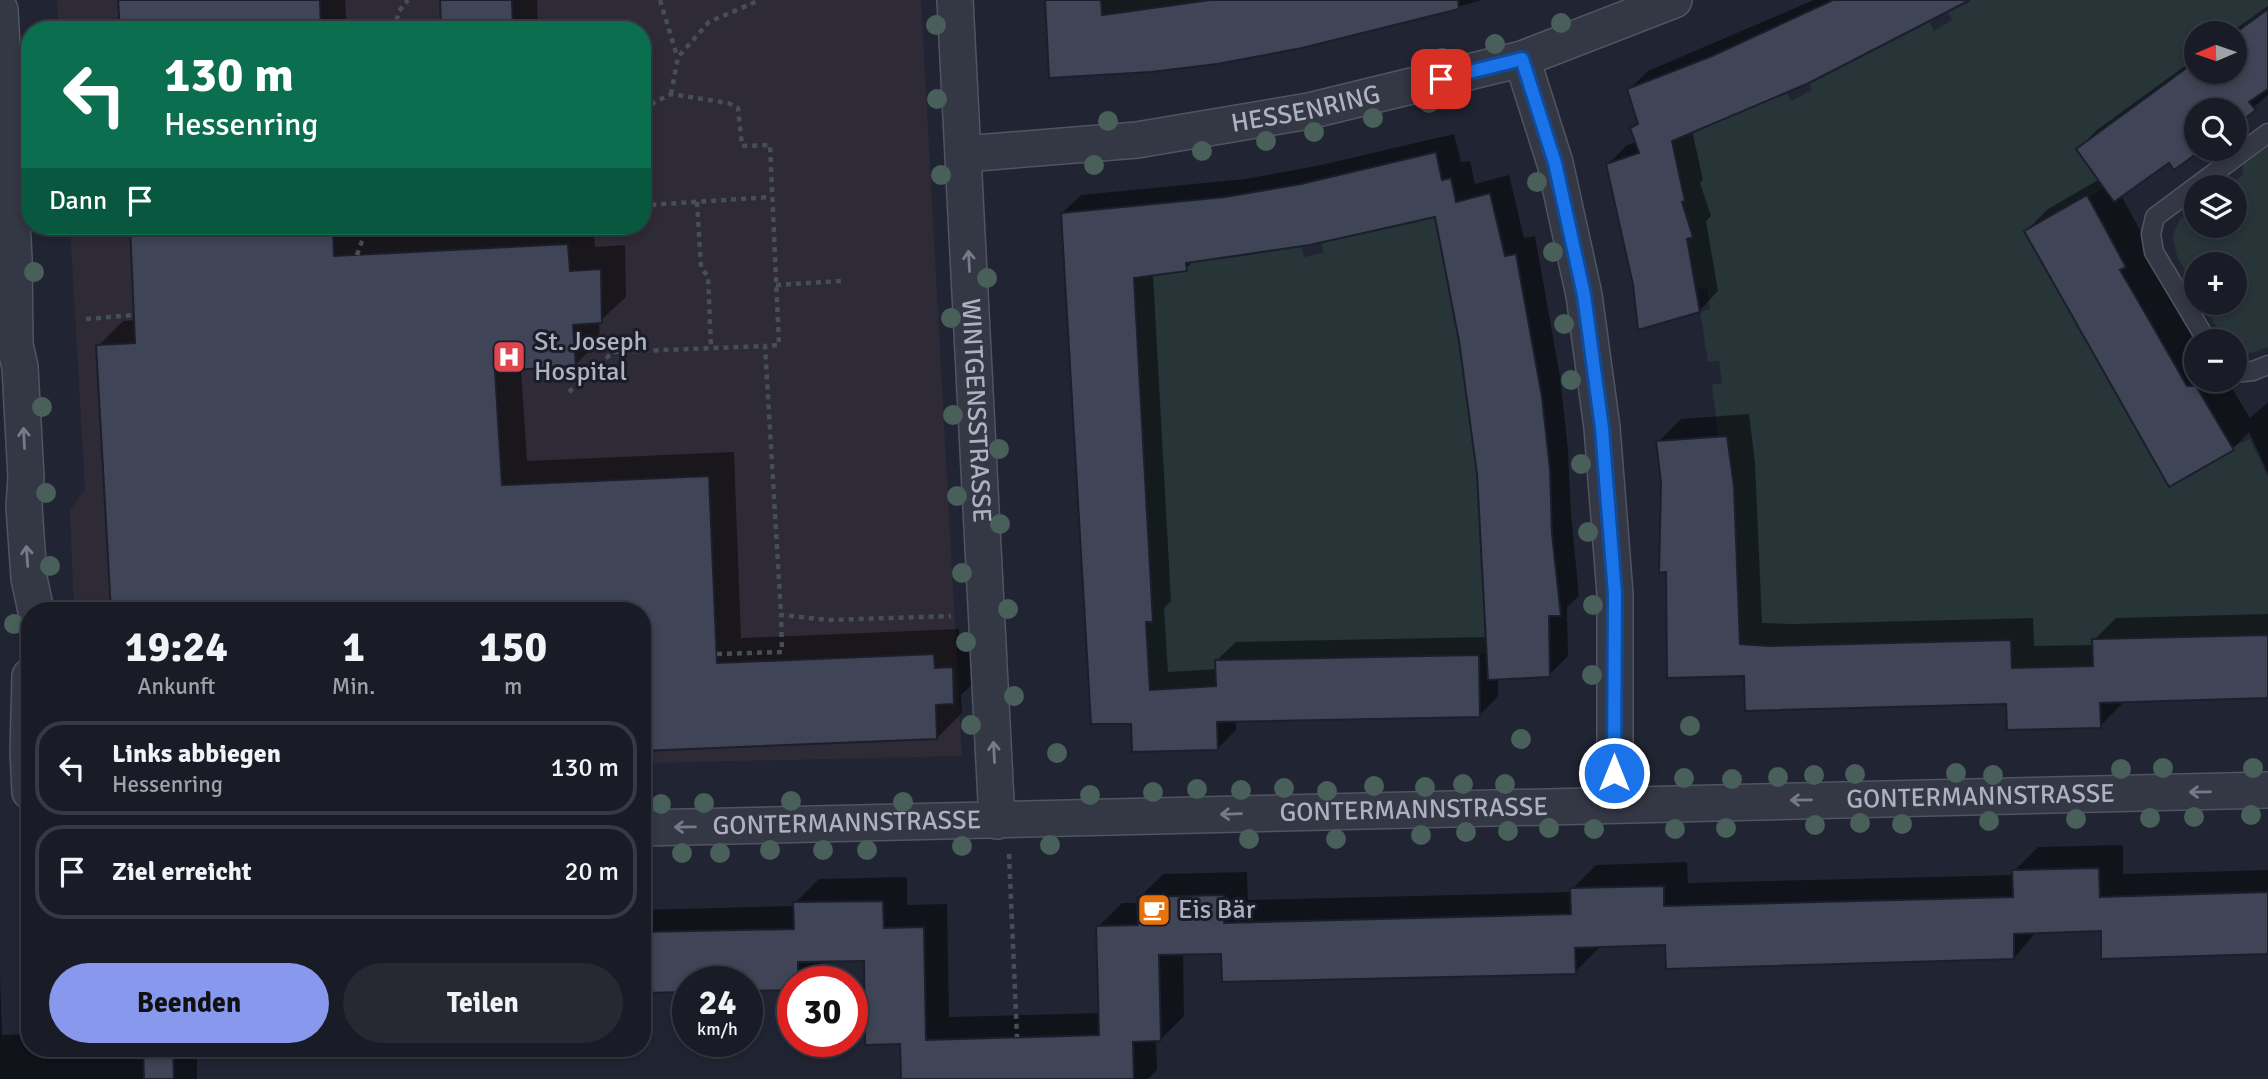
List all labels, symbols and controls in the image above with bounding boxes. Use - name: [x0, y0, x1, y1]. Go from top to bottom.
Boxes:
- north arrow: [2184, 21, 2247, 84]
- map controls: [2184, 21, 2247, 392]
- text: 130 m: [164, 45, 294, 105]
- icon: left: [49, 49, 140, 140]
- pin: [1411, 49, 1471, 109]
- icon: arrive: [1422, 60, 1460, 98]
- street label: HESSENRING: [1229, 78, 1383, 140]
- button: search: [2184, 98, 2247, 161]
- text: Hessenring: [164, 105, 318, 144]
- button: layers: [2184, 175, 2247, 238]
- icon: arrive: [121, 182, 159, 220]
- text: Dann: [49, 185, 107, 217]
- one-way arrow: [963, 250, 976, 273]
- button: +: [2184, 252, 2247, 315]
- street label: WINTGENSSTRASSE: [954, 297, 998, 524]
- place label: St. Joseph Hospital: [534, 326, 648, 388]
- button: −: [2184, 329, 2247, 392]
- hospital icon: St. Joseph Hospital: [490, 338, 528, 376]
- one-way arrow: [17, 427, 30, 450]
- one-way arrow: [20, 545, 33, 567]
- text: 19:24: [125, 622, 228, 673]
- text: 1: [342, 622, 365, 673]
- text: 150: [479, 622, 547, 673]
- text: Ankunft: [137, 672, 215, 701]
- text: Min.: [332, 672, 375, 701]
- text: m: [504, 672, 522, 701]
- position arrow: [1577, 736, 1651, 810]
- text: Links abbiegen: [112, 738, 281, 770]
- one-way arrow: [987, 741, 1000, 764]
- icon: left: [53, 749, 91, 787]
- text: 130 m: [550, 752, 619, 784]
- text: Hessenring: [112, 770, 223, 799]
- street label: GONTERMANNSTRASSE: [1846, 778, 2115, 816]
- one-way arrow: [2189, 785, 2212, 799]
- street label: GONTERMANNSTRASSE: [1279, 791, 1548, 829]
- one-way arrow: [1790, 794, 1813, 807]
- street label: GONTERMANNSTRASSE: [712, 804, 982, 842]
- one-way arrow: [1219, 808, 1242, 821]
- one-way arrow: [673, 820, 696, 834]
- icon: arrive: [53, 853, 91, 891]
- text: Ziel erreicht: [112, 856, 252, 888]
- text: 20 m: [564, 856, 619, 888]
- cafe icon: Eis Bär: [1135, 891, 1173, 929]
- place label: Eis Bär: [1178, 894, 1256, 926]
- button: Beenden: [49, 963, 329, 1043]
- button: Teilen: [343, 963, 623, 1043]
- speed limit sign: 30: [777, 966, 868, 1057]
- text: 24: [699, 981, 736, 1024]
- text: km/h: [697, 1018, 738, 1040]

